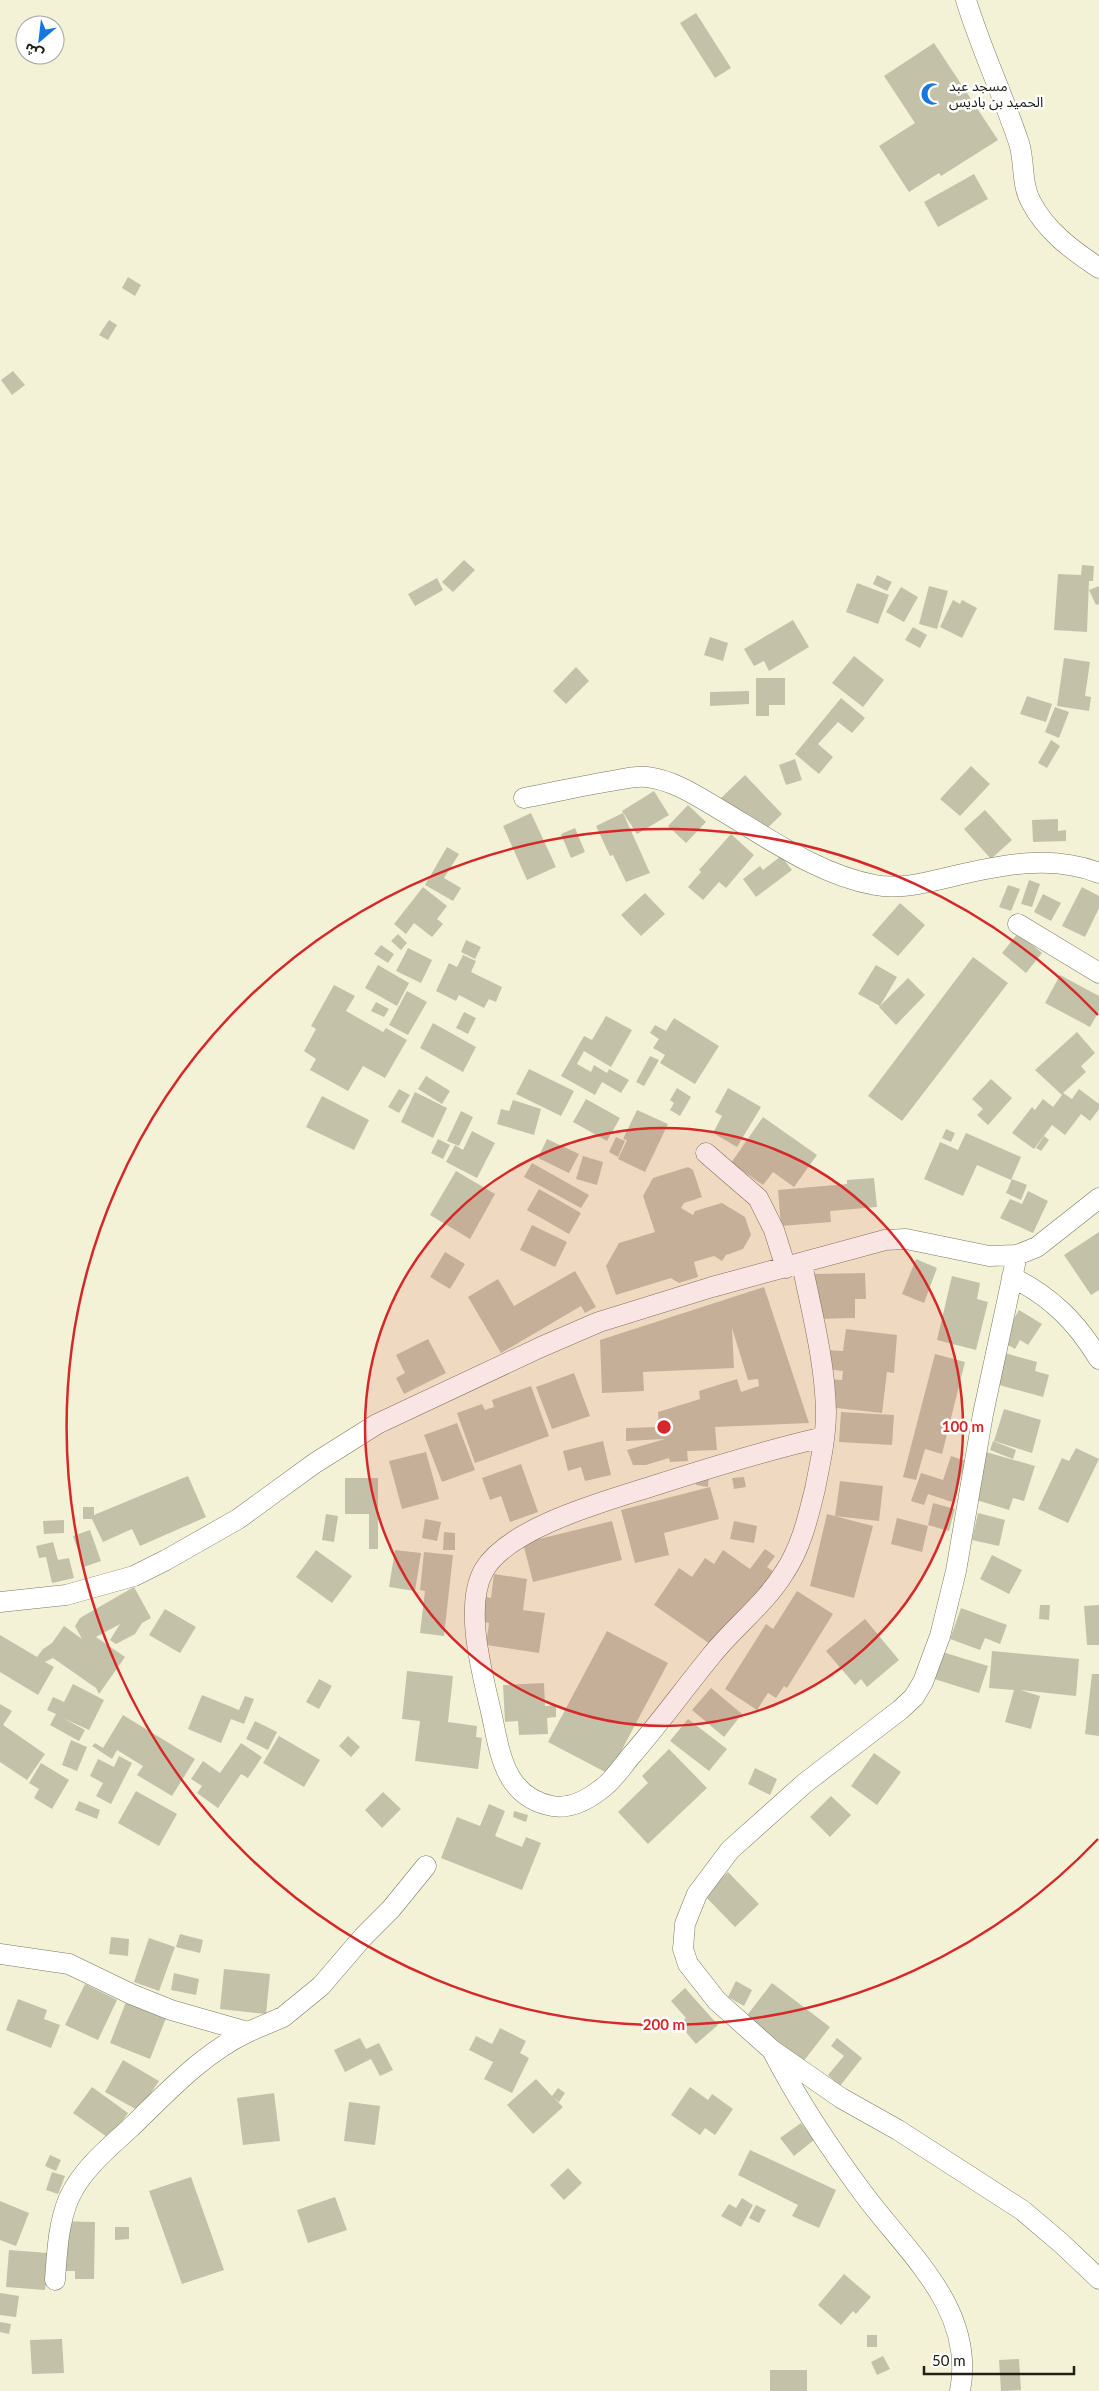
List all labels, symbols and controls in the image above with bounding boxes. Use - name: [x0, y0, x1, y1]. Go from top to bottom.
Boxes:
- north arrow: [15, 15, 65, 65]
- text: ش: [21, 40, 46, 64]
- place label: مسجد عبد الحميد بن باديس: [949, 77, 1043, 111]
- mosque icon: مسجد عبد الحميد بن باديس: [919, 81, 945, 107]
- text: 100 m: [942, 1417, 984, 1435]
- centre of rings: [655, 1418, 673, 1436]
- text: 200 m: [643, 2015, 685, 2033]
- scale bar: [924, 2344, 1074, 2376]
- text: 50 m: [932, 2351, 966, 2369]

